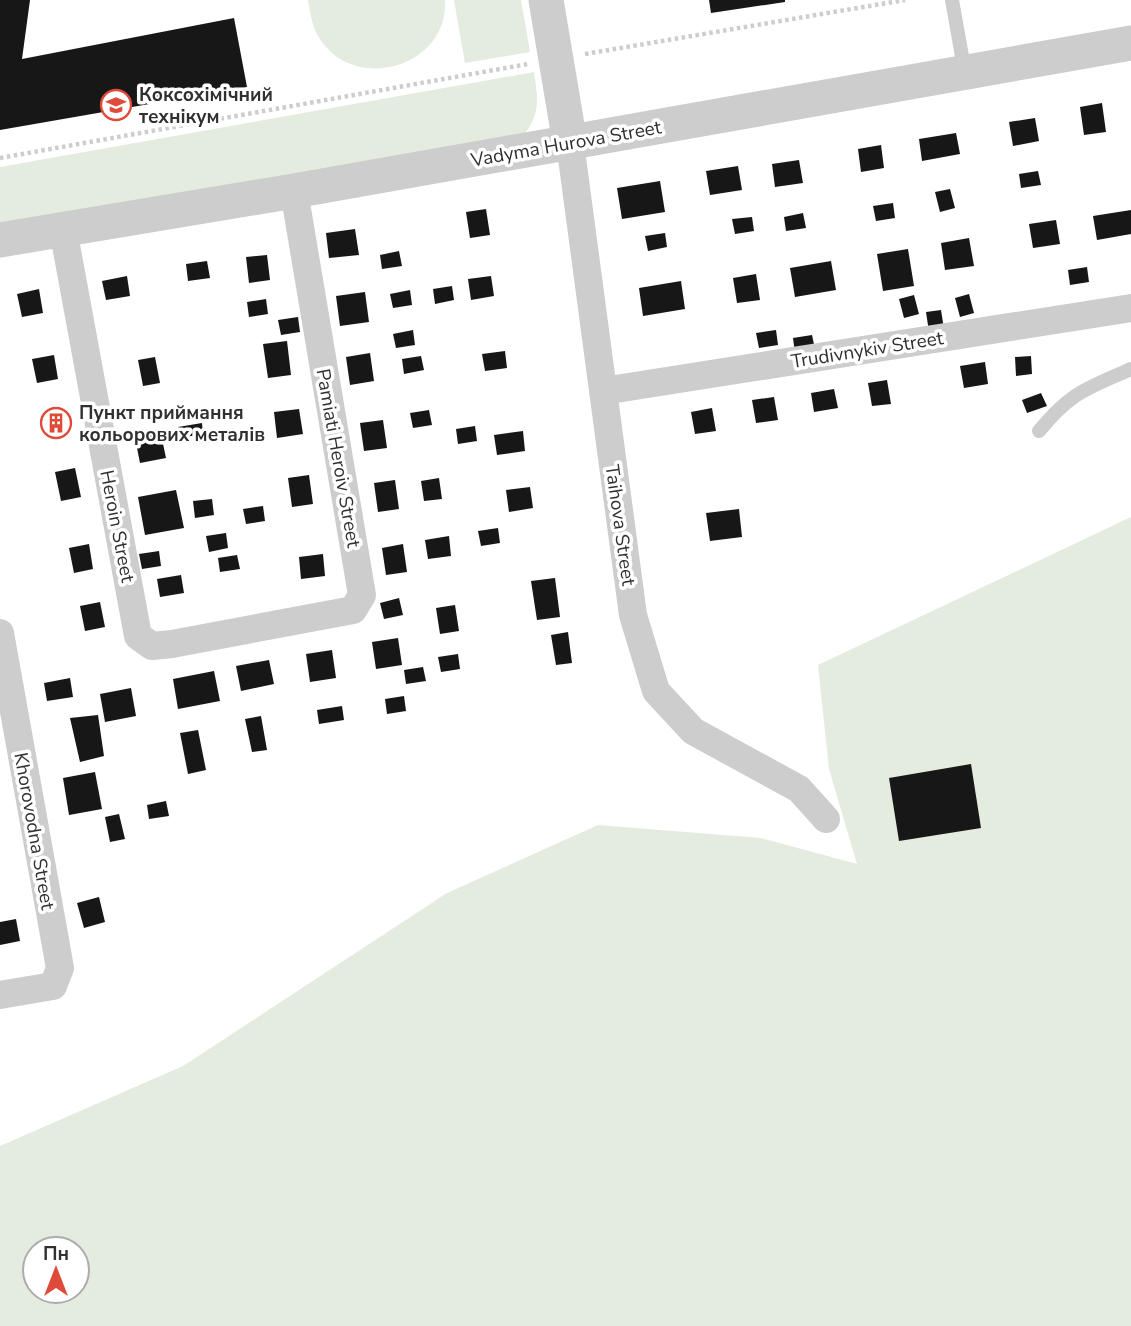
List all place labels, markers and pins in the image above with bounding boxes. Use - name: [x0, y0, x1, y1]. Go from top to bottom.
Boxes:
- place label: Коксохімічний технікум: [139, 82, 273, 130]
- school or university icon: Коксохімічний технікум: [99, 88, 133, 122]
- place label: Пункт приймання кольорових металів: [79, 400, 265, 448]
- building icon: Пункт приймання кольорових металів: [39, 406, 73, 440]

